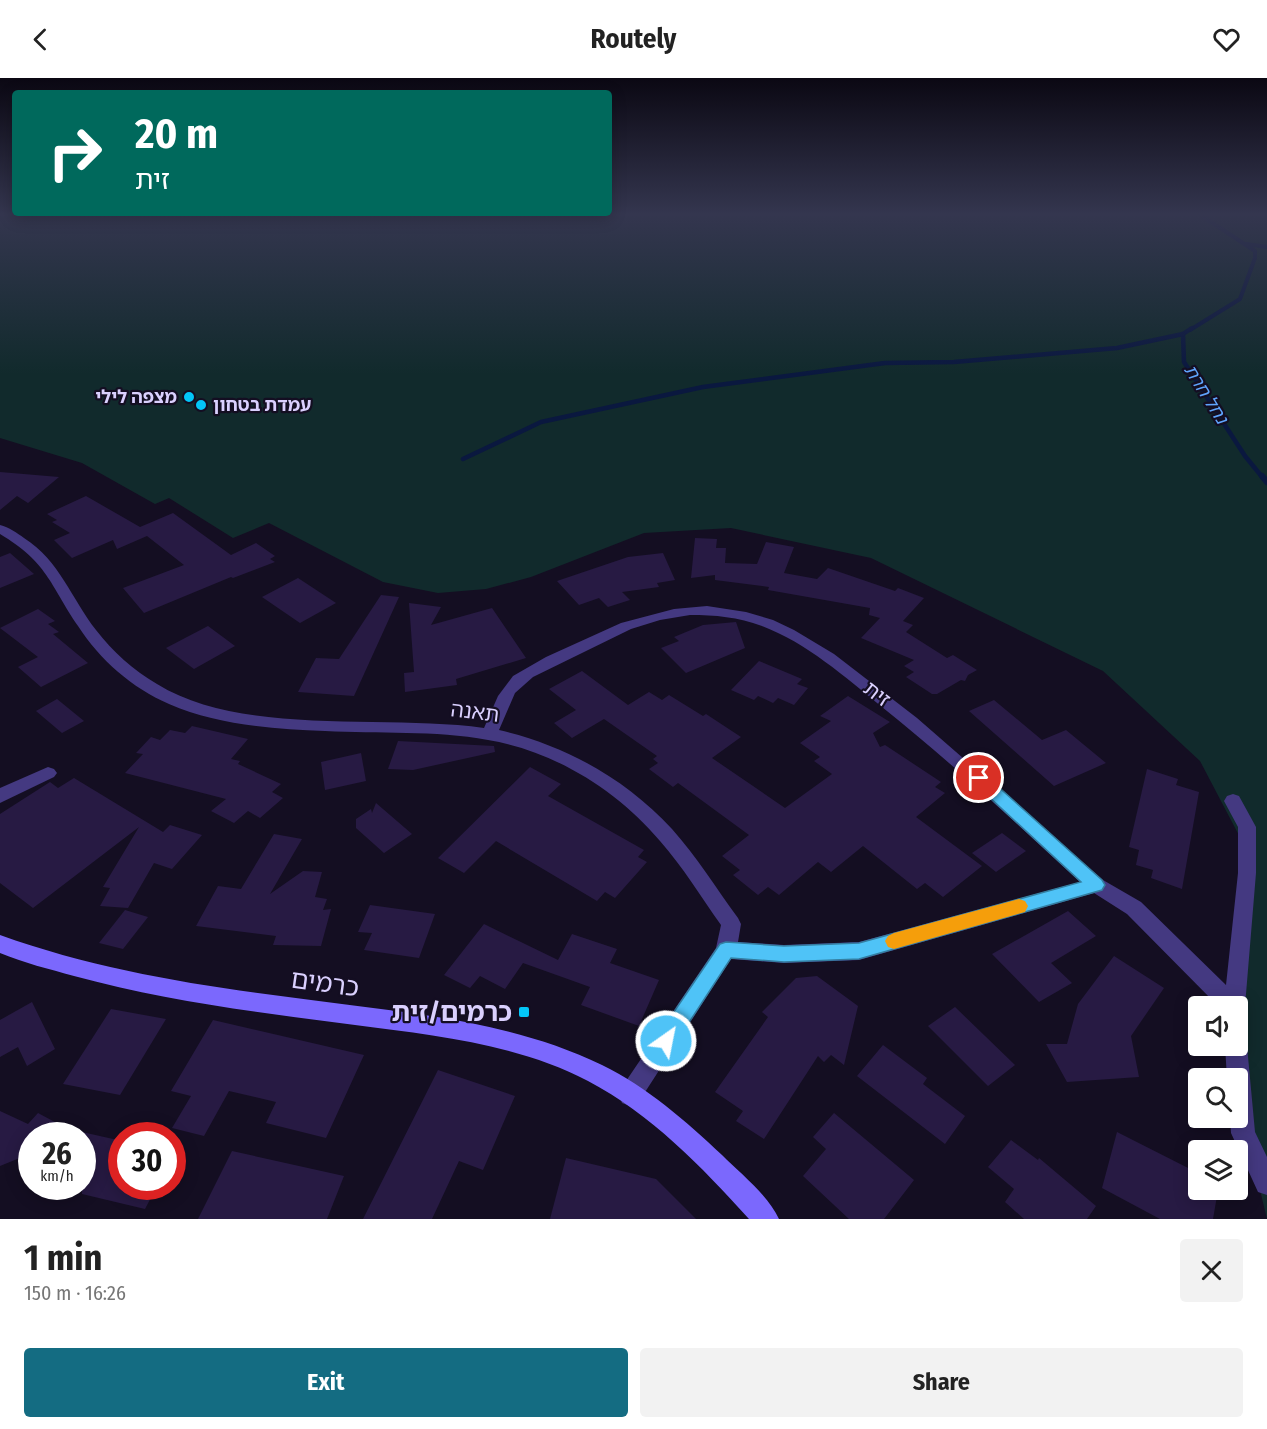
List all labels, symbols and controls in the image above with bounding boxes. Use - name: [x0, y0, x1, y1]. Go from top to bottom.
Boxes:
- icon: back: [24, 23, 57, 56]
- text: Routely: [591, 23, 676, 55]
- icon: heart: [1210, 23, 1243, 56]
- text: 20 m: [135, 109, 218, 159]
- icon: right: [36, 114, 114, 192]
- text: זית: [135, 164, 170, 196]
- water label: נחל חרת: [1179, 360, 1233, 429]
- place label: מצפה לילי: [95, 386, 177, 408]
- marker: מצפה לילי: [182, 390, 196, 404]
- place label: עמדת בטחון: [213, 394, 311, 416]
- marker: עמדת בטחון: [194, 398, 208, 412]
- street label: זית: [858, 675, 896, 713]
- street label: תאנה: [449, 696, 501, 728]
- pin: [953, 752, 1004, 803]
- icon: arrive: [962, 761, 995, 794]
- street label: כרמים: [289, 963, 361, 1004]
- map controls: [1188, 996, 1248, 1200]
- button: sound: [1188, 996, 1248, 1056]
- place label: כרמים/זית: [392, 997, 512, 1028]
- marker: כרמים/זית: [517, 1005, 531, 1019]
- position arrow: [634, 1009, 698, 1073]
- button: search: [1188, 1068, 1248, 1128]
- speed limit sign: 30: [108, 1122, 186, 1200]
- text: 26: [42, 1136, 72, 1172]
- button: layers: [1188, 1140, 1248, 1200]
- text: km/h: [40, 1167, 74, 1185]
- text: 1 min: [24, 1236, 102, 1280]
- button: close: [1180, 1239, 1243, 1302]
- text: 150 m · 16:26: [24, 1281, 126, 1305]
- button: Exit: [24, 1348, 628, 1417]
- button: Share: [640, 1348, 1243, 1417]

